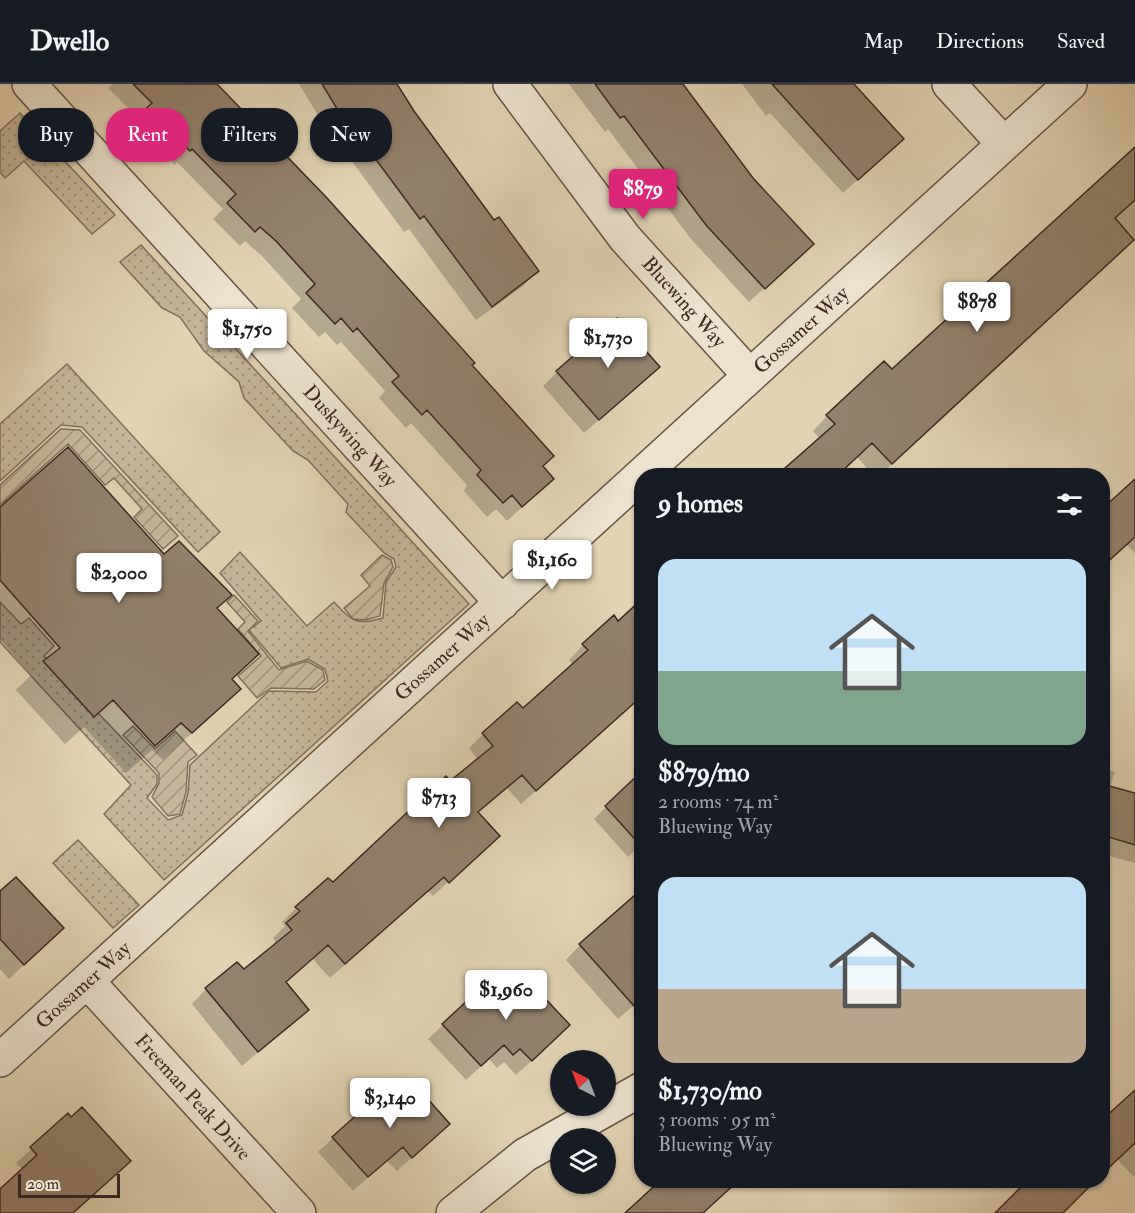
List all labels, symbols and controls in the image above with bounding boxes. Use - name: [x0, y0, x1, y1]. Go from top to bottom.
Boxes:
- text: Dwello: [30, 24, 109, 59]
- text: Map: [863, 28, 903, 55]
- text: Directions: [936, 28, 1024, 55]
- text: Saved: [1057, 28, 1105, 55]
- chip: Buy: [18, 108, 94, 162]
- chip: Rent: [106, 108, 189, 162]
- chip: Filters: [201, 108, 298, 162]
- chip: New: [310, 108, 392, 162]
- pin: $879: [607, 169, 679, 220]
- text: $879: [623, 176, 663, 201]
- street label: Bluewing Way: [636, 251, 732, 354]
- street label: Gossamer Way: [748, 280, 855, 379]
- pin: $878: [941, 282, 1013, 333]
- text: $878: [957, 289, 997, 314]
- pin: $1,750: [198, 309, 296, 360]
- text: $1,750: [222, 316, 272, 341]
- pin: $1,730: [559, 318, 657, 369]
- text: $1,730: [583, 325, 633, 350]
- street label: Duskywing Way: [297, 380, 403, 493]
- text: 9 homes: [658, 488, 743, 520]
- icon: filters: [1053, 488, 1086, 521]
- pin: $1,160: [503, 540, 601, 591]
- text: $1,160: [527, 547, 577, 572]
- pin: $2,000: [70, 553, 168, 604]
- text: $2,000: [91, 560, 147, 585]
- icon: home: [818, 598, 926, 706]
- street label: Gossamer Way: [389, 607, 496, 706]
- text: $879/mo: [658, 757, 750, 789]
- pin: $713: [403, 778, 475, 829]
- text: $713: [421, 785, 457, 810]
- text: 2 rooms · 74 m²: [658, 789, 779, 814]
- text: Bluewing Way: [658, 814, 772, 839]
- icon: home: [818, 916, 926, 1024]
- street label: Gossamer Way: [30, 935, 137, 1034]
- pin: $1,960: [457, 970, 555, 1021]
- text: $1,960: [479, 977, 533, 1002]
- street label: Freeman Peak Drive: [130, 1029, 256, 1165]
- north arrow: [550, 1050, 616, 1116]
- map controls: [550, 1050, 616, 1194]
- text: $1,730/mo: [658, 1075, 762, 1107]
- pin: $3,140: [341, 1078, 439, 1129]
- text: $3,140: [364, 1085, 416, 1110]
- text: 3 rooms · 95 m²: [658, 1107, 776, 1132]
- button: layers: [550, 1128, 616, 1194]
- text: Bluewing Way: [658, 1132, 772, 1157]
- scale bar: [18, 1171, 120, 1198]
- text: 20 m: [27, 1174, 59, 1194]

